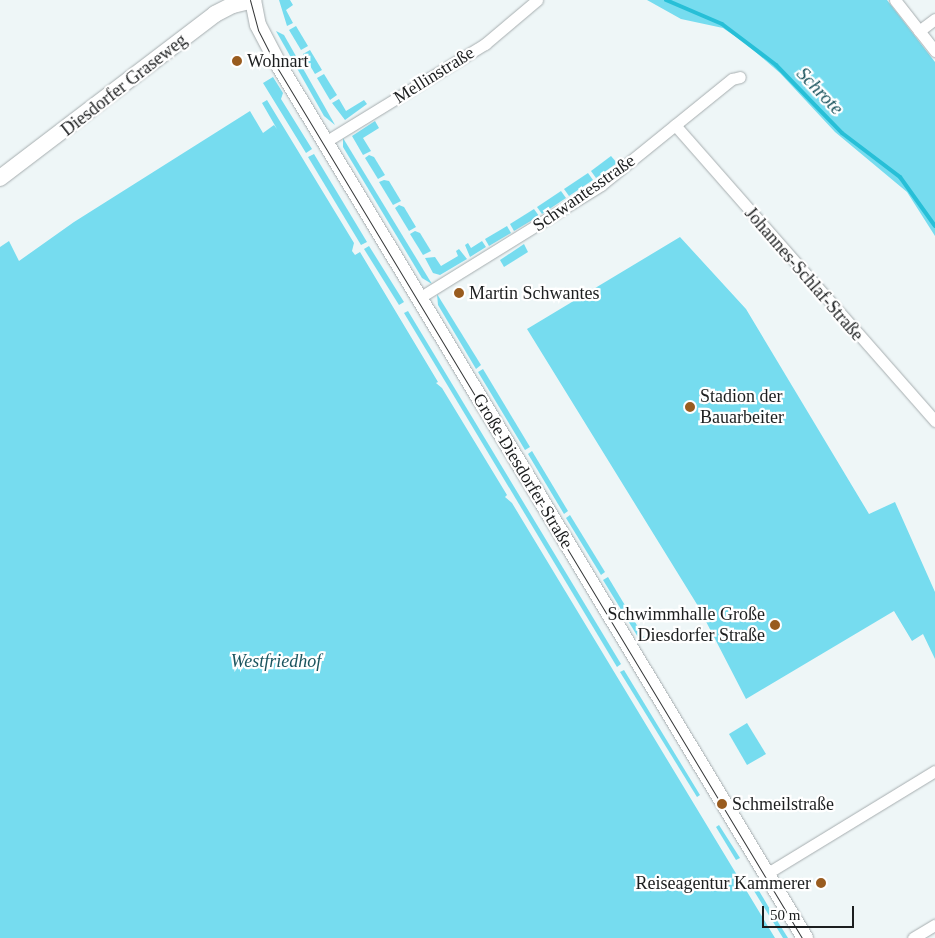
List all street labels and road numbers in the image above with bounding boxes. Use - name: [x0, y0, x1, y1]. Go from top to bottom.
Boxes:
- street label: Diesdorfer Graseweg: [57, 29, 191, 141]
- street label: Mellinstraße: [390, 42, 478, 108]
- street label: Schwantesstraße: [529, 150, 639, 236]
- street label: Johannes-Schlaf-Straße: [740, 203, 868, 345]
- street label: Große Diesdorfer Straße: [468, 390, 578, 552]

